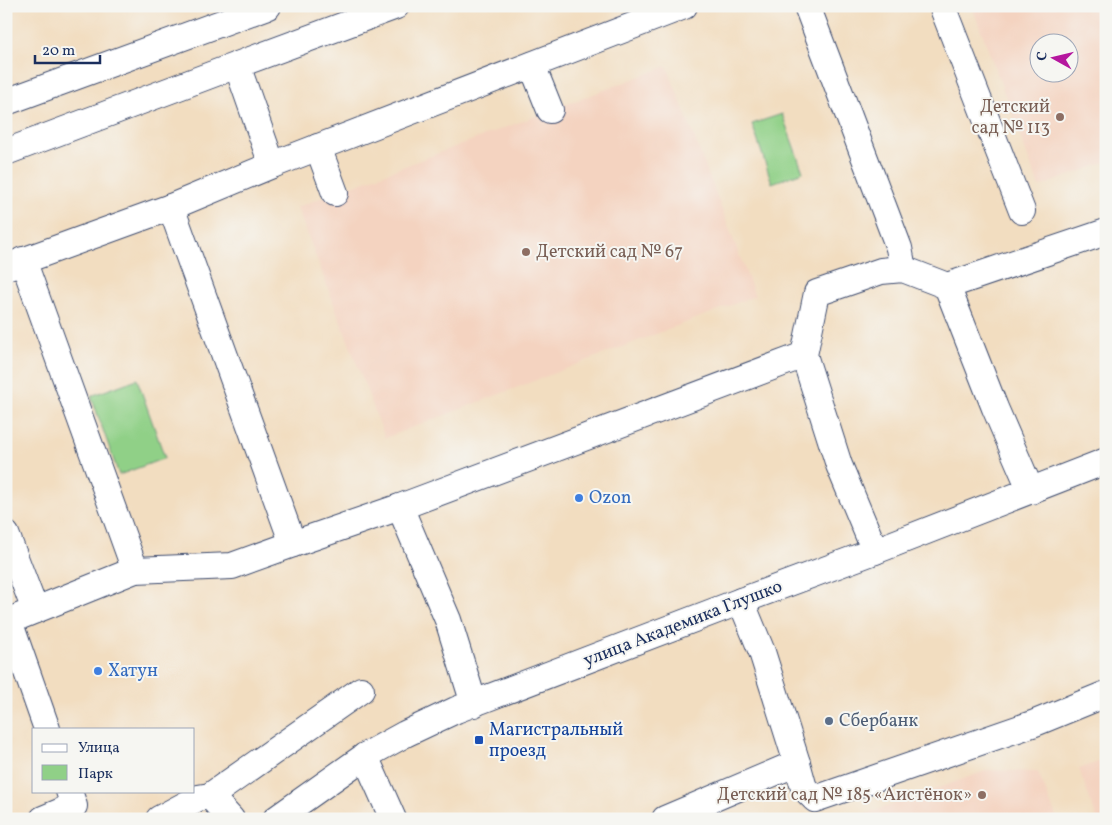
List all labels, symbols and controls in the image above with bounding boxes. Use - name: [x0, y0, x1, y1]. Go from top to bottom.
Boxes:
- scale bar: [35, 32, 100, 64]
- north arrow: [1030, 32, 1080, 82]
- text: 20 m: [42, 41, 75, 62]
- text: С: [1033, 51, 1053, 62]
- place label: Детский сад № 113: [971, 95, 1050, 141]
- marker: Детский сад № 113: [1054, 111, 1066, 123]
- place label: Детский сад № 67: [536, 240, 683, 265]
- marker: Детский сад № 67: [520, 246, 532, 258]
- place label: Ozon: [589, 486, 632, 511]
- marker: Ozon: [573, 492, 585, 504]
- street label: улица Академика Глушко: [580, 575, 786, 673]
- place label: Хатун: [108, 659, 158, 684]
- marker: Хатун: [92, 665, 104, 677]
- place label: Сбербанк: [839, 709, 919, 734]
- marker: Сбербанк: [823, 715, 835, 727]
- place label: Магистральный проезд: [489, 718, 623, 764]
- legend: [32, 728, 195, 792]
- marker: Магистральный проезд: [473, 734, 485, 746]
- text: Улица: [78, 738, 120, 759]
- text: Парк: [78, 764, 113, 785]
- place label: Детский сад № 185 «Аистёнок»: [717, 783, 972, 808]
- marker: Детский сад № 185 «Аистёнок»: [976, 789, 988, 801]

